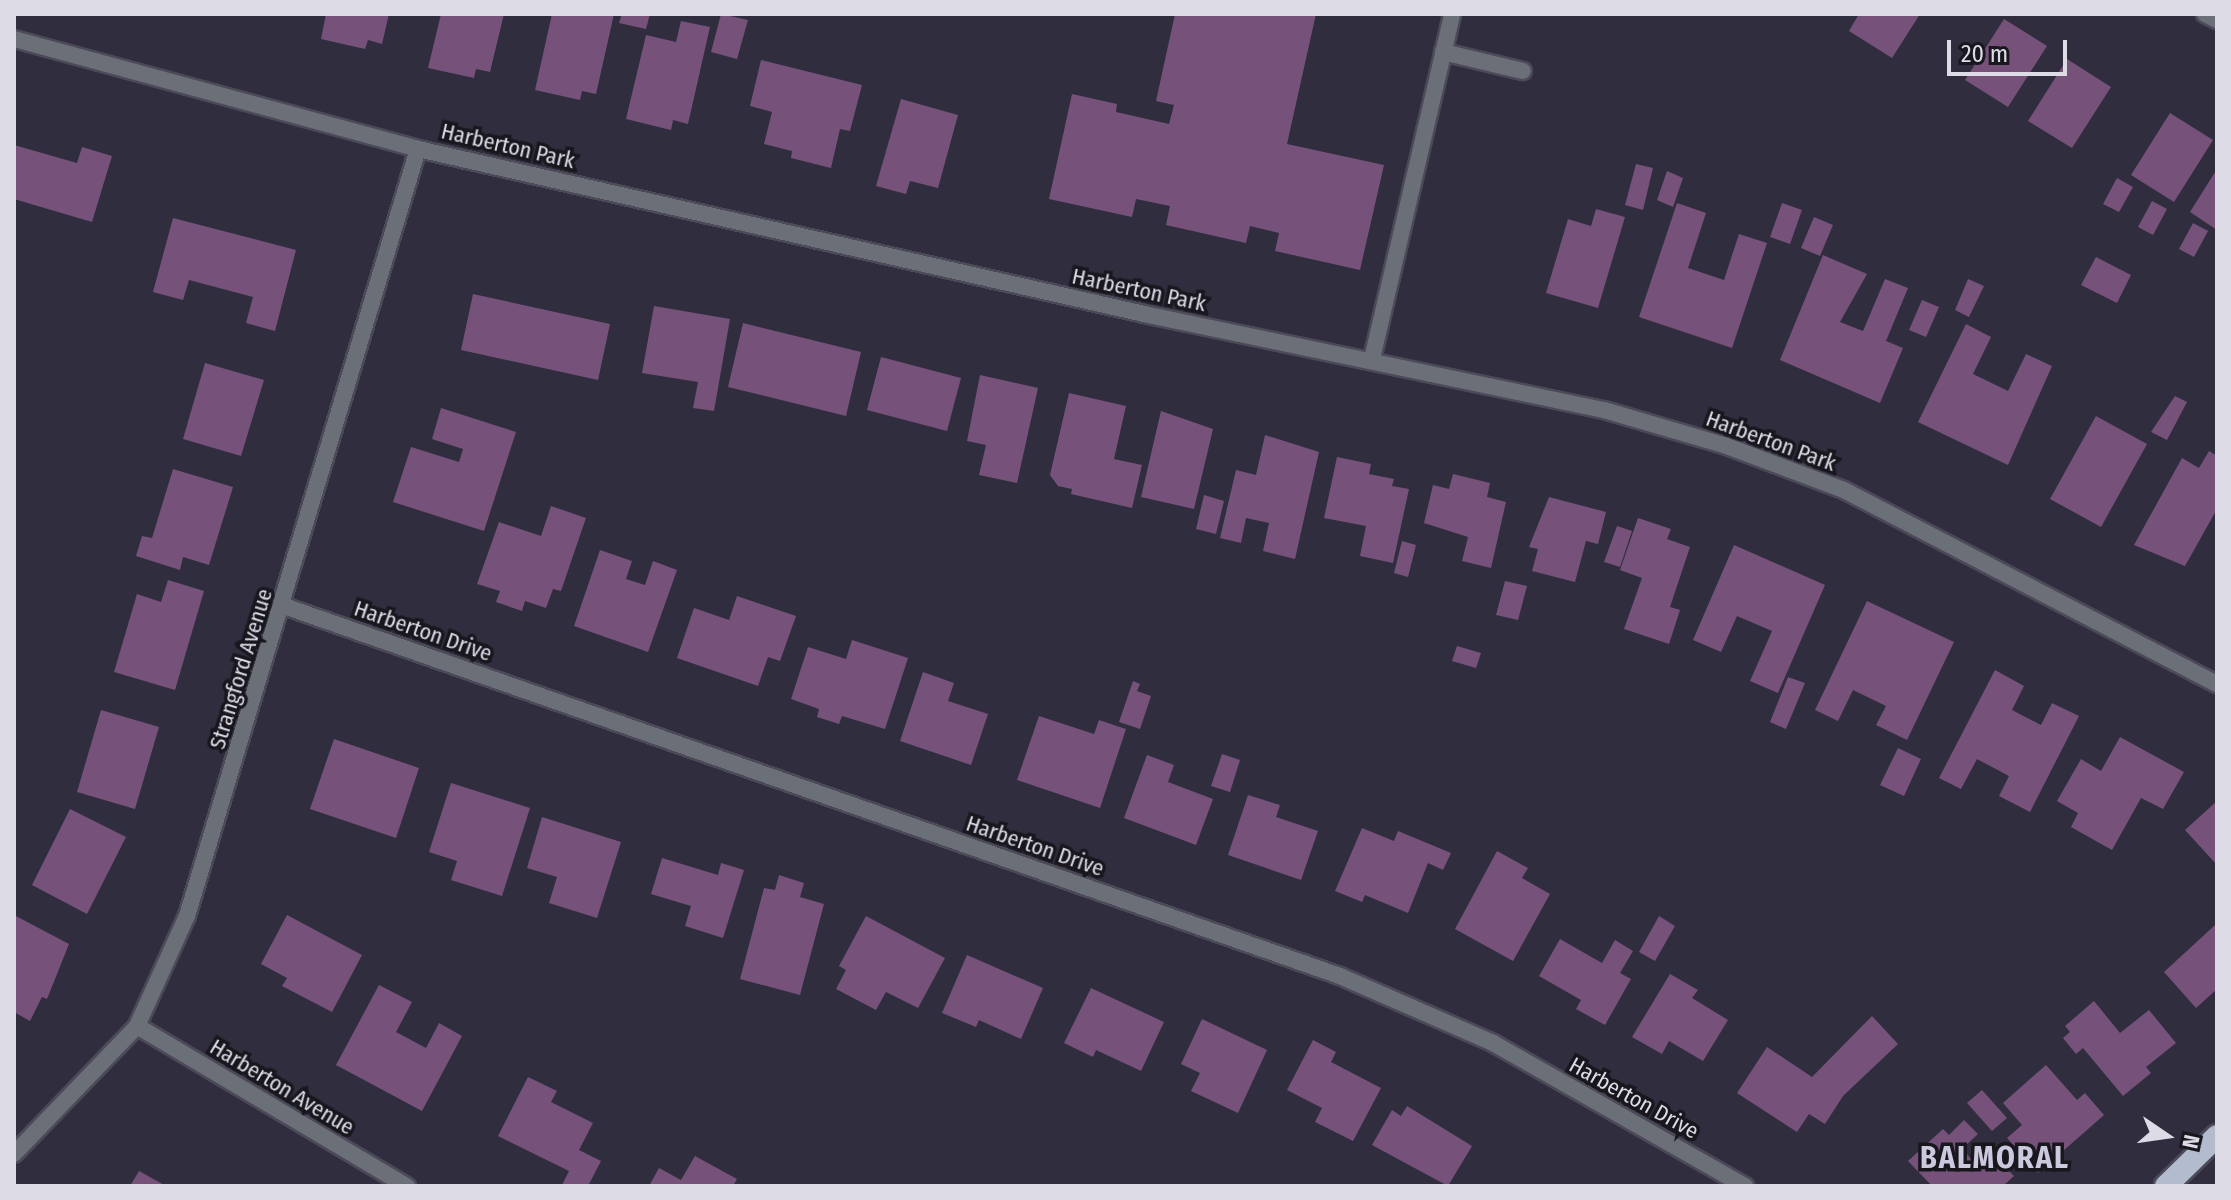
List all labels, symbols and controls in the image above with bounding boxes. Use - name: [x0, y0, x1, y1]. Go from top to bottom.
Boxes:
- scale bar: [1951, 24, 2071, 74]
- text: 20 m: [1961, 40, 2008, 68]
- street label: Harberton Park: [439, 118, 577, 174]
- street label: Harberton Park: [1070, 263, 1208, 317]
- street label: Harberton Park: [1702, 405, 1840, 477]
- street label: Strangford Avenue: [204, 586, 278, 752]
- street label: Harberton Drive: [351, 595, 495, 667]
- street label: Harberton Drive: [963, 810, 1107, 882]
- street label: Harberton Avenue: [205, 1034, 359, 1140]
- street label: Harberton Drive: [1565, 1052, 1703, 1144]
- north arrow: [2127, 1096, 2207, 1176]
- text: N: [2176, 1132, 2206, 1151]
- district label: BALMORAL: [1920, 1140, 2070, 1176]

